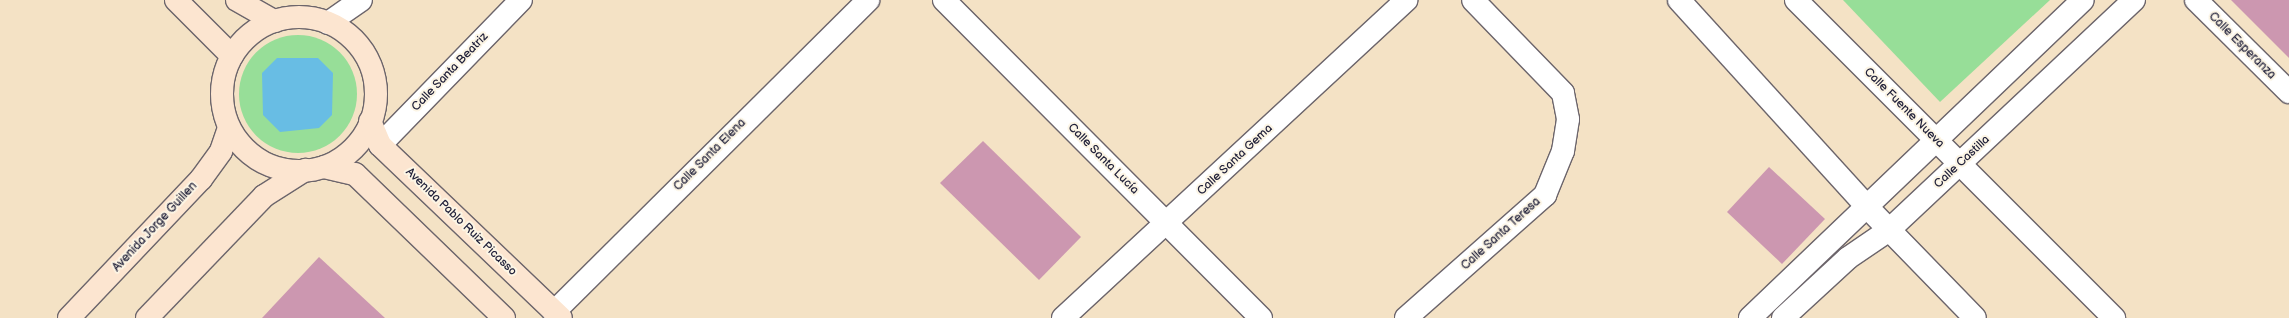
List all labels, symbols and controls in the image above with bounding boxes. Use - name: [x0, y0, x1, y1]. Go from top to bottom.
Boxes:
- street label: Calle Esperanza: [2205, 9, 2279, 83]
- street label: Calle Santa Beatriz: [409, 30, 491, 114]
- street label: Calle Fuente Nueva: [1861, 65, 1947, 151]
- street label: Calle Santa Elena: [671, 116, 749, 194]
- street label: Calle Santa Lucía: [1064, 120, 1142, 198]
- street label: Calle Santa Gema: [1194, 121, 1276, 199]
- street label: Calle Castilla: [1931, 133, 1993, 191]
- street label: Avenida Pablo Ruiz Picasso: [403, 165, 519, 279]
- street label: Avenida Jorge Guillen: [109, 179, 201, 275]
- street label: Calle Santa Teresa: [1458, 194, 1544, 274]

